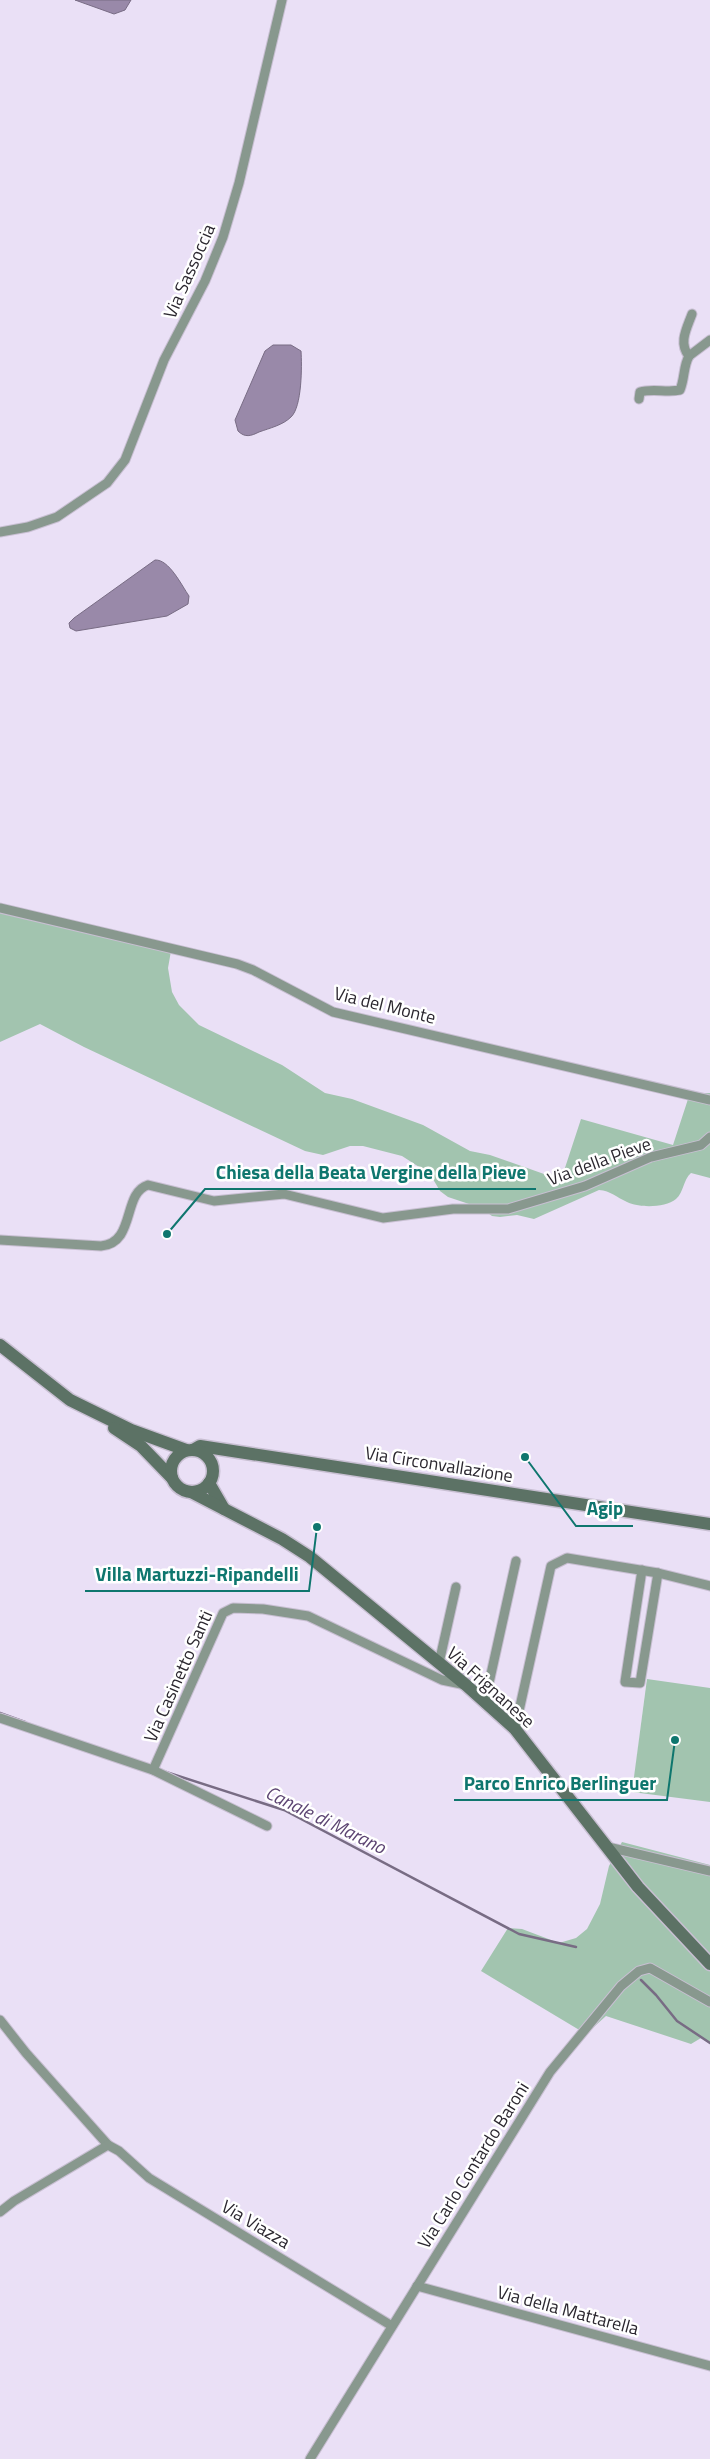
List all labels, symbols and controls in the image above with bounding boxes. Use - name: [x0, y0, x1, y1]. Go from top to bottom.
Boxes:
- street label: Via Sassoccia: [156, 219, 222, 323]
- street label: Via del Monte: [331, 979, 439, 1031]
- street label: Via della Pieve: [543, 1130, 655, 1192]
- callout: Chiesa della Beata Vergine della Pieve: [205, 1155, 536, 1189]
- text: Chiesa della Beata Vergine della Pieve: [216, 1157, 526, 1186]
- street label: Via Circonvallazione: [363, 1439, 515, 1489]
- callout: Agip: [576, 1492, 633, 1526]
- text: Agip: [587, 1493, 623, 1522]
- callout: Villa Martuzzi-Ripandelli: [85, 1557, 309, 1591]
- text: Villa Martuzzi-Ripandelli: [95, 1559, 299, 1588]
- street label: Via Casinetto Santi: [137, 1606, 219, 1746]
- street label: Via Frignanese: [441, 1640, 541, 1734]
- callout: Parco Enrico Berlinguer: [454, 1766, 667, 1800]
- text: Parco Enrico Berlinguer: [464, 1768, 656, 1797]
- water label: Canale di Marano: [261, 1777, 392, 1861]
- street label: Via Carlo Contardo Baroni: [411, 2076, 535, 2254]
- street label: Via Viazza: [216, 2193, 296, 2255]
- street label: Via della Mattarella: [494, 2278, 642, 2342]

